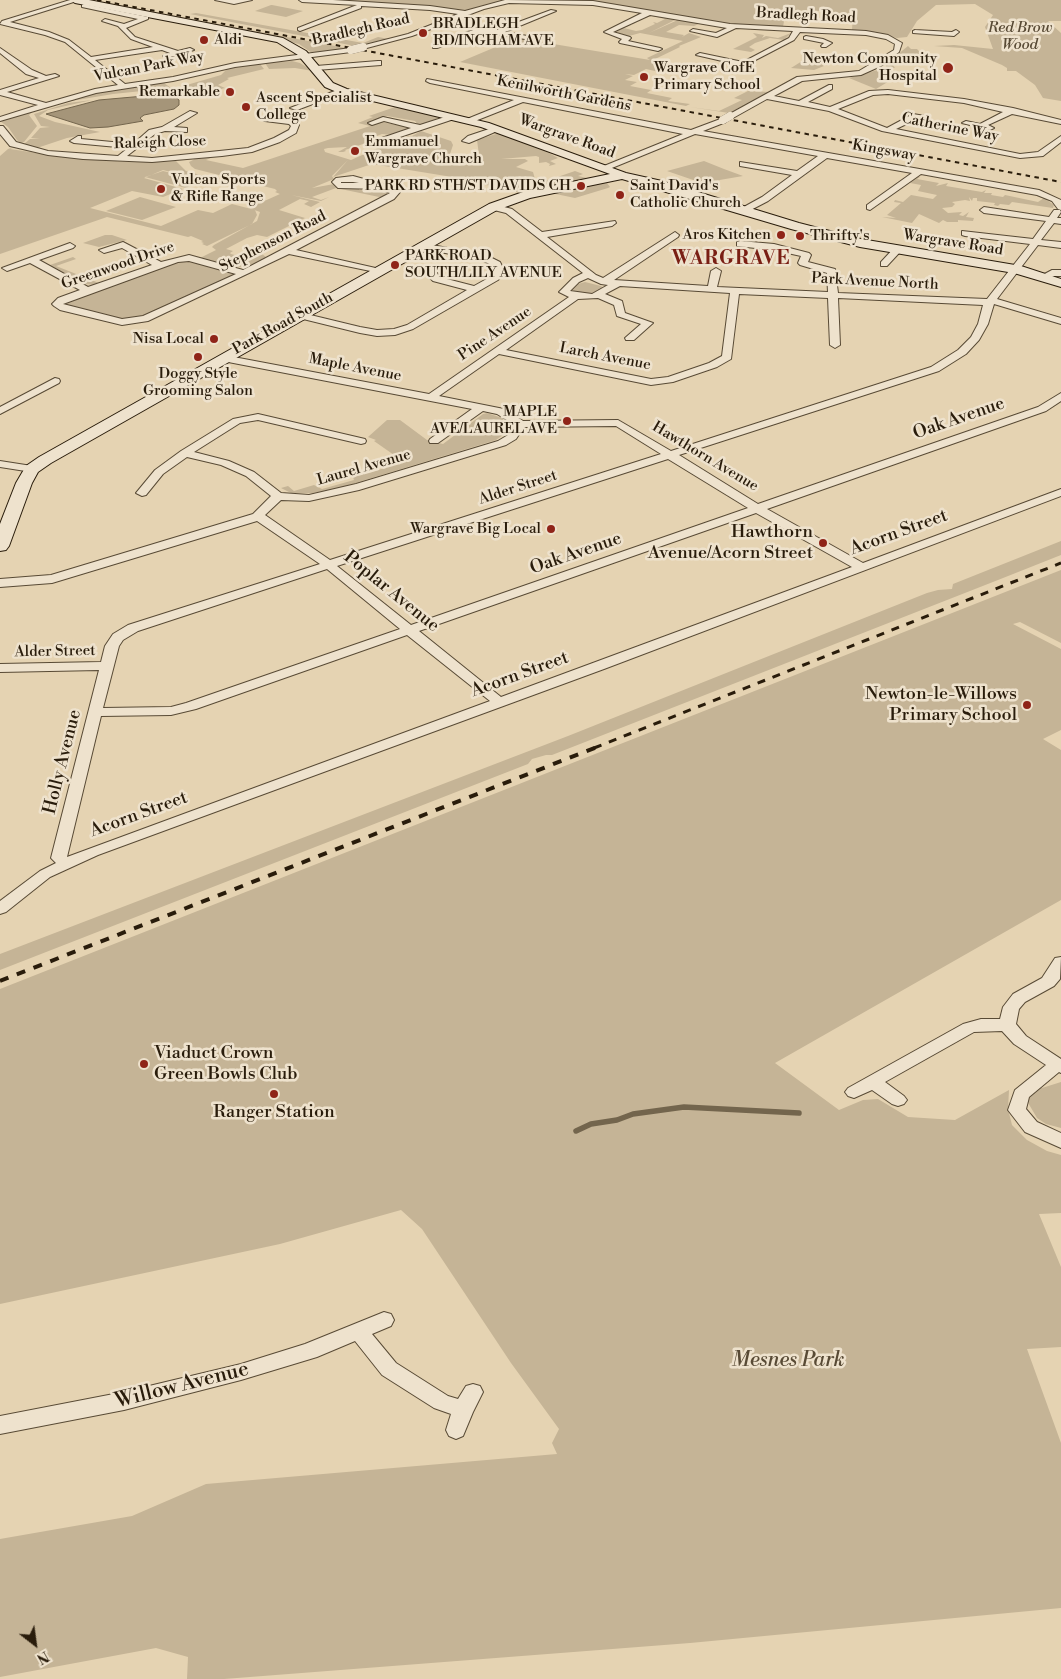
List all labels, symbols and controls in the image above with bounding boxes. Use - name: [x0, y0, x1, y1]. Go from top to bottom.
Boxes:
- street label: Bradlegh Road: [756, 4, 856, 28]
- street label: Bradlegh Road: [310, 10, 412, 50]
- place label: BRADLEGH RD/INGHAM AVE: [433, 15, 554, 50]
- park label: Red Brow Wood: [988, 19, 1052, 54]
- marker: BRADLEGH RD/INGHAM AVE: [417, 27, 429, 39]
- place label: Aldi: [214, 31, 242, 49]
- marker: Aldi: [198, 34, 210, 46]
- street label: Vulcan Park Way: [92, 47, 206, 87]
- place label: Newton Community Hospital: [803, 50, 937, 85]
- place label: Wargrave CofE Primary School: [654, 59, 760, 94]
- marker: Newton Community Hospital: [941, 61, 955, 75]
- marker: Wargrave CofE Primary School: [638, 71, 650, 83]
- street label: Kenilworth Gardens: [495, 72, 633, 116]
- place label: Remarkable: [139, 83, 220, 101]
- marker: Remarkable: [224, 86, 236, 98]
- place label: Ascent Specialist College: [256, 89, 372, 124]
- marker: Ascent Specialist College: [240, 101, 252, 113]
- street label: Catherine Way: [900, 110, 1000, 146]
- street label: Wargrave Road: [516, 111, 618, 163]
- street label: Raleigh Close: [114, 132, 206, 154]
- place label: Emmanuel Wargrave Church: [365, 133, 482, 168]
- street label: Kingsway: [851, 137, 917, 165]
- marker: Emmanuel Wargrave Church: [349, 145, 361, 157]
- place label: Vulcan Sports & Rifle Range: [171, 171, 266, 206]
- place label: PARK RD STH/ST DAVIDS CH: [365, 177, 571, 195]
- place label: Saint David's Catholic Church: [630, 177, 741, 212]
- marker: PARK RD STH/ST DAVIDS CH: [575, 180, 587, 192]
- marker: Vulcan Sports & Rifle Range: [155, 183, 167, 195]
- marker: Saint David's Catholic Church: [614, 189, 626, 201]
- street label: Stephenson Road: [217, 207, 329, 277]
- place label: Aros Kitchen: [683, 226, 771, 244]
- street label: Wargrave Road: [902, 226, 1004, 260]
- place label: Thrifty's: [810, 227, 869, 245]
- marker: Aros Kitchen: [775, 229, 787, 241]
- marker: Thrifty's: [794, 230, 806, 242]
- street label: Greenwood Drive: [59, 238, 177, 294]
- place label: PARK ROAD SOUTH/LILY AVENUE: [405, 247, 562, 282]
- district label: WARGRAVE: [671, 248, 791, 270]
- marker: PARK ROAD SOUTH/LILY AVENUE: [389, 259, 401, 271]
- street label: Park Avenue North: [811, 270, 939, 294]
- street label: Park Road South: [230, 289, 336, 359]
- street label: Pine Avenue: [455, 303, 535, 365]
- place label: Nisa Local: [133, 330, 204, 348]
- marker: Nisa Local: [208, 333, 220, 345]
- street label: Larch Avenue: [558, 339, 652, 375]
- street label: Maple Avenue: [307, 350, 403, 386]
- marker: Doggy Style Grooming Salon: [192, 351, 204, 363]
- place label: Doggy Style Grooming Salon: [143, 365, 253, 400]
- street label: Oak Avenue: [910, 393, 1008, 445]
- place label: MAPLE AVE/LAUREL AVE: [430, 403, 557, 438]
- marker: MAPLE AVE/LAUREL AVE: [561, 415, 573, 427]
- street label: Hawthorn Avenue: [649, 418, 761, 496]
- street label: Laurel Avenue: [315, 446, 413, 490]
- street label: Alder Street: [477, 467, 559, 509]
- street label: Acorn Street: [847, 505, 951, 561]
- place label: Wargrave Big Local: [410, 520, 541, 538]
- place label: Hawthorn Avenue/Acorn Street: [648, 522, 813, 564]
- marker: Wargrave Big Local: [545, 523, 557, 535]
- street label: Oak Avenue: [527, 528, 625, 580]
- marker: Hawthorn Avenue/Acorn Street: [817, 537, 829, 549]
- street label: Poplar Avenue: [339, 547, 443, 637]
- street label: Alder Street: [14, 642, 96, 662]
- street label: Acorn Street: [468, 647, 572, 703]
- place label: Newton-le-Willows Primary School: [865, 684, 1017, 726]
- marker: Newton-le-Willows Primary School: [1021, 699, 1033, 711]
- street label: Holly Avenue: [40, 707, 86, 817]
- street label: Acorn Street: [87, 787, 191, 843]
- place label: Viaduct Crown Green Bowls Club: [154, 1043, 297, 1086]
- marker: Viaduct Crown Green Bowls Club: [138, 1058, 150, 1070]
- marker: Ranger Station: [268, 1088, 280, 1100]
- place label: Ranger Station: [213, 1102, 335, 1124]
- park label: Mesnes Park: [732, 1348, 844, 1374]
- street label: Willow Avenue: [112, 1357, 252, 1415]
- north arrow: [10, 1619, 60, 1669]
- text: N: [33, 1646, 52, 1668]

